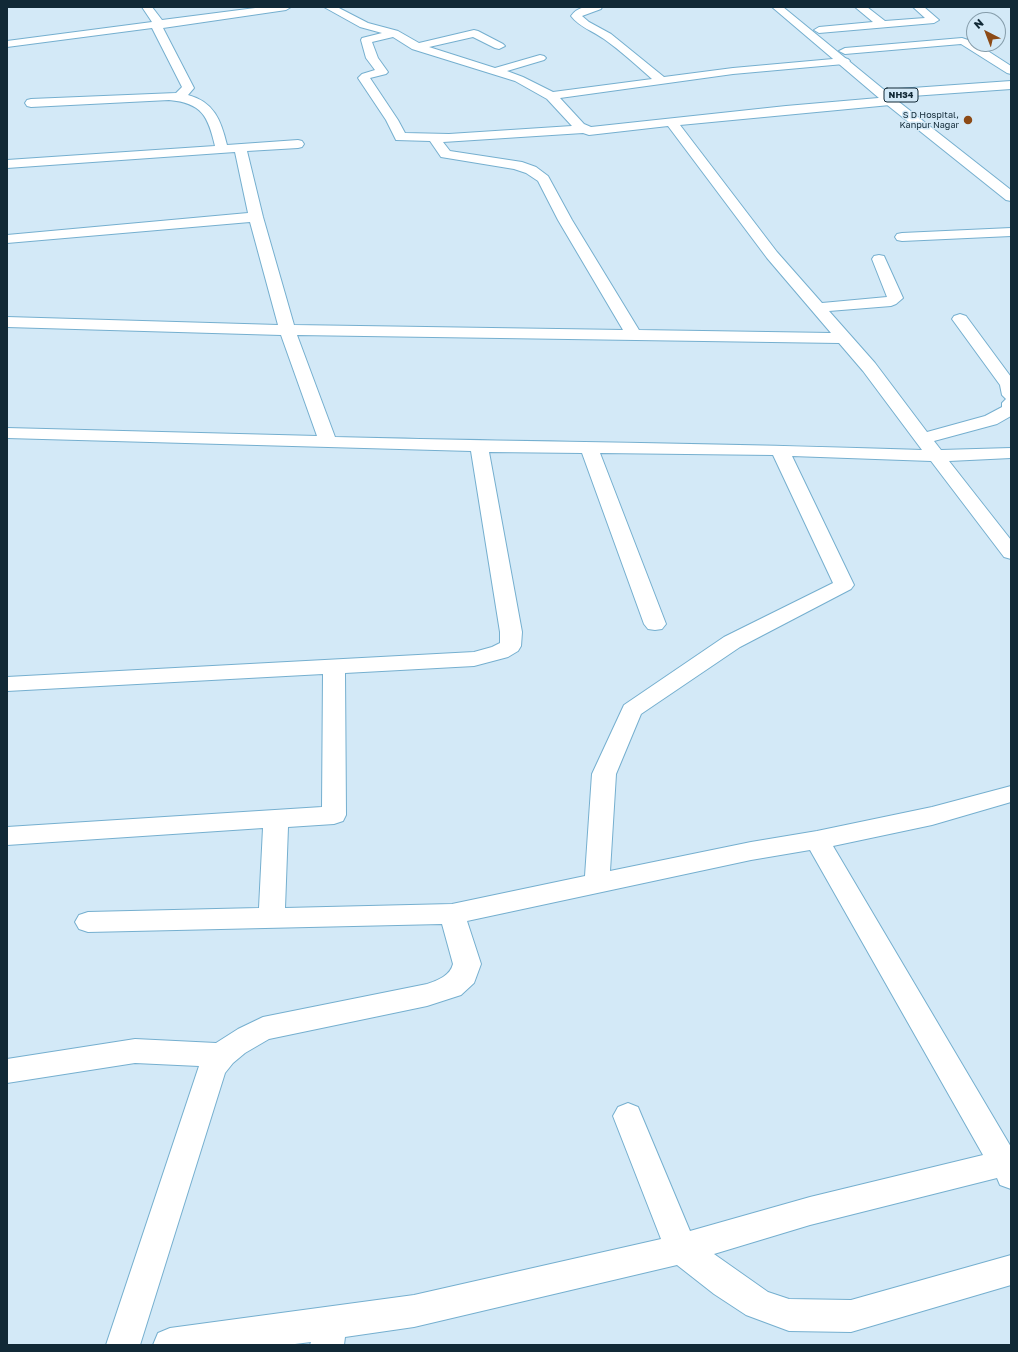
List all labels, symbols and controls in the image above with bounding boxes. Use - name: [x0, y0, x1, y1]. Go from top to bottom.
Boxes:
- north arrow: [966, 12, 1006, 52]
- text: N: [971, 16, 986, 31]
- road number: NH34: [884, 88, 918, 102]
- place label: S D Hospital, Kanpur Nagar: [899, 110, 959, 131]
- marker: S D Hospital, Kanpur Nagar: [962, 114, 974, 126]

